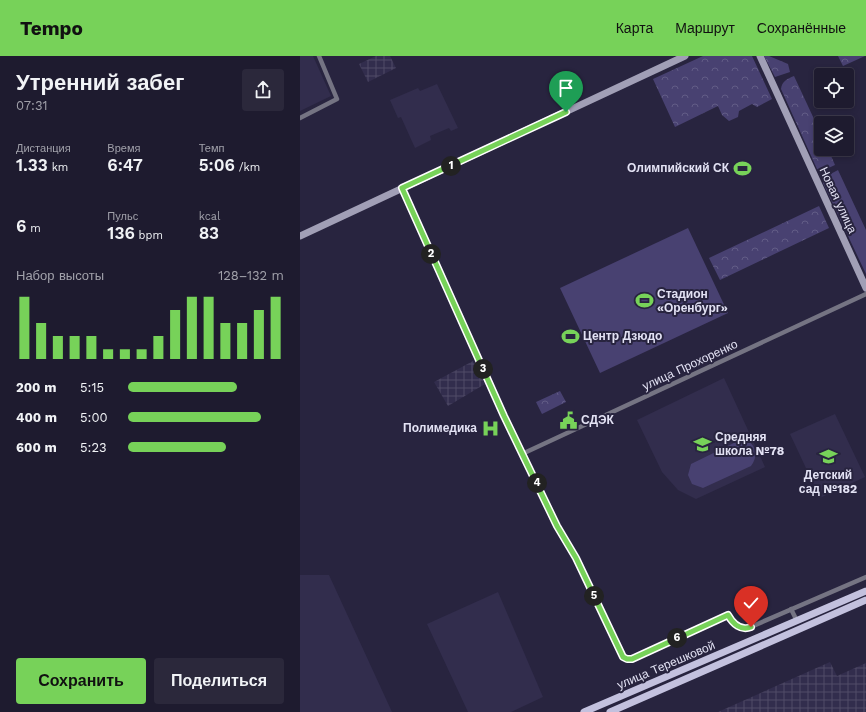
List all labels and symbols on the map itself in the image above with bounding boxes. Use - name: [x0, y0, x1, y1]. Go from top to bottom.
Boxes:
- pin: [549, 71, 583, 112]
- pin: 1: [441, 156, 461, 176]
- sports icon: Олимпийский СК: [732, 158, 752, 178]
- place label: Олимпийский СК: [627, 161, 730, 175]
- street label: Новая улица: [816, 164, 860, 236]
- pin: 2: [421, 244, 441, 264]
- place label: Стадион «Оренбург»: [657, 287, 728, 315]
- sports icon: Стадион «Оренбург»: [634, 291, 654, 311]
- sports icon: Центр Дзюдо: [560, 326, 580, 346]
- place label: Центр Дзюдо: [583, 329, 662, 343]
- street label: улица Прохоренко: [640, 337, 740, 393]
- pin: 3: [473, 359, 493, 379]
- public building icon: СДЭК: [558, 410, 578, 430]
- place label: СДЭК: [581, 413, 615, 427]
- hospital icon: Полимедика: [480, 418, 500, 438]
- place label: Полимедика: [403, 421, 477, 435]
- place label: Средняя школа №78: [715, 430, 784, 458]
- school or university icon: Средняя школа №78: [692, 434, 712, 454]
- school or university icon: Детский сад №182: [818, 446, 838, 466]
- place label: Детский сад №182: [799, 468, 857, 496]
- pin: 4: [527, 473, 547, 493]
- pin: 5: [584, 586, 604, 606]
- pin: [734, 586, 768, 627]
- pin: 6: [667, 628, 687, 648]
- street label: улица Терешковой: [615, 638, 717, 692]

